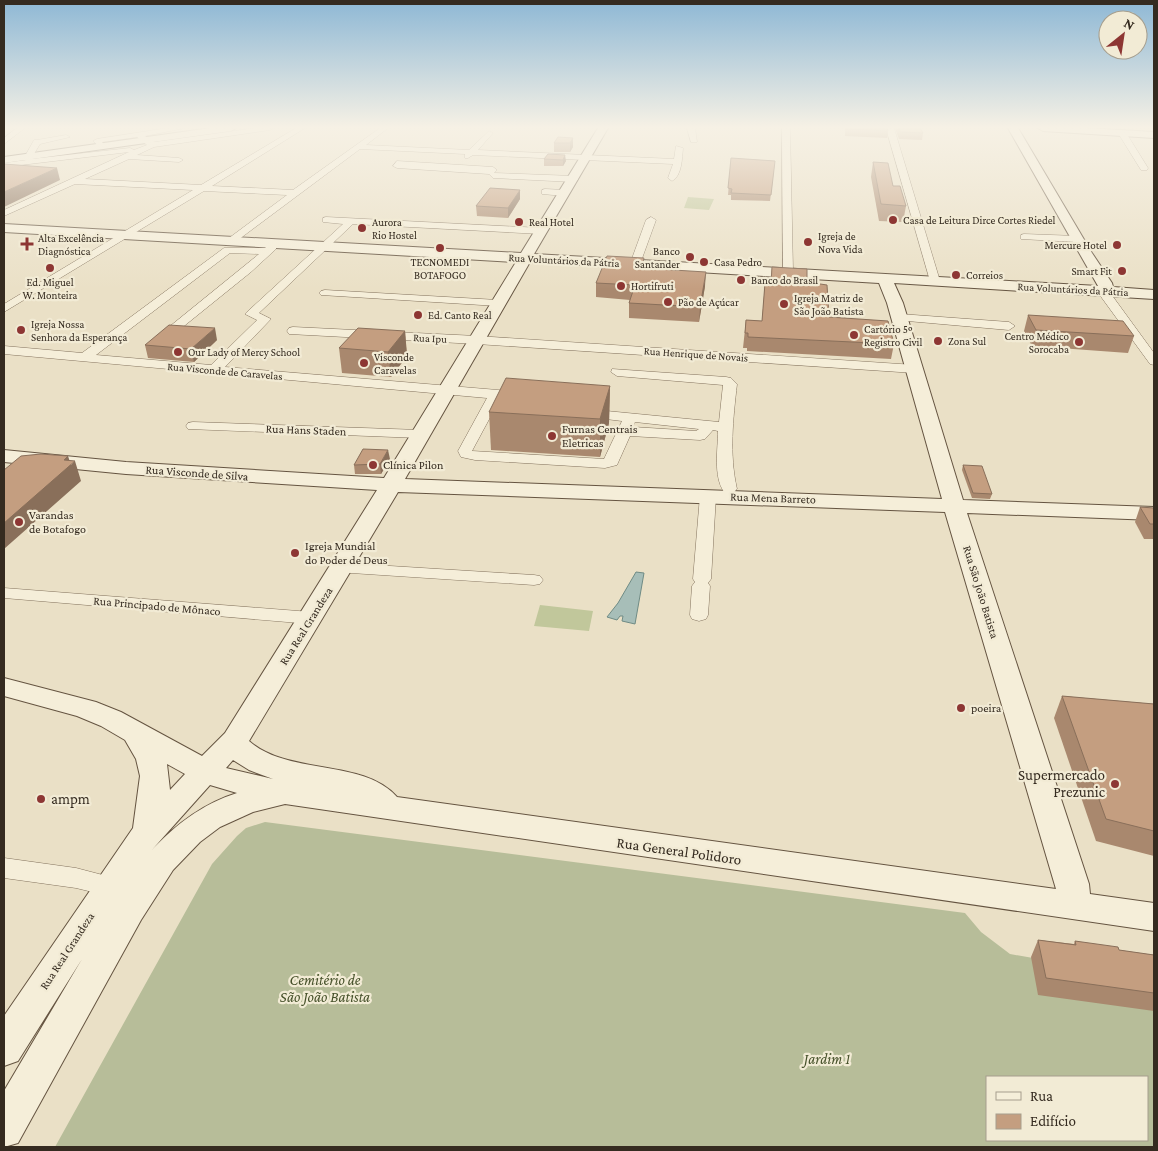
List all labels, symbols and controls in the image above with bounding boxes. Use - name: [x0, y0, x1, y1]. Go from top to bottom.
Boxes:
- north arrow: [1098, 10, 1148, 60]
- text: N: [1121, 14, 1138, 33]
- marker: Casa de Leitura Dirce Cortes Riedel: [887, 214, 899, 226]
- place label: Casa de Leitura Dirce Cortes Riedel: [903, 214, 1056, 226]
- place label: Aurora Rio Hostel: [372, 216, 417, 241]
- marker: Real Hotel: [513, 216, 525, 228]
- place label: Real Hotel: [529, 216, 574, 228]
- marker: Aurora Rio Hostel: [356, 222, 368, 234]
- place label: Igreja de Nova Vida: [818, 230, 863, 255]
- place label: Alta Excelência Diagnóstica: [38, 232, 104, 258]
- marker: Igreja de Nova Vida: [802, 236, 814, 248]
- marker: Alta Excelência Diagnóstica: [20, 237, 34, 251]
- place label: Mercure Hotel: [1044, 239, 1107, 251]
- marker: Mercure Hotel: [1111, 239, 1123, 251]
- marker: TECNOMEDI BOTAFOGO: [434, 242, 446, 254]
- place label: Banco Santander: [635, 245, 681, 270]
- street label: Rua Voluntários da Pátria: [508, 251, 620, 269]
- marker: Banco Santander: [684, 251, 696, 263]
- place label: TECNOMEDI BOTAFOGO: [411, 256, 469, 281]
- marker: Casa Pedro: [698, 256, 710, 268]
- place label: Casa Pedro: [714, 256, 763, 268]
- marker: Ed. Miguel W. Monteira: [44, 262, 56, 274]
- place label: Smart Fit: [1071, 265, 1112, 277]
- marker: Smart Fit: [1116, 265, 1128, 277]
- marker: Correios: [950, 269, 962, 281]
- place label: Correios: [966, 269, 1003, 281]
- marker: Banco do Brasil: [735, 274, 747, 286]
- place label: Banco do Brasil: [751, 274, 818, 286]
- place label: Ed. Miguel W. Monteira: [23, 276, 77, 301]
- marker: Hortifruti: [615, 280, 627, 292]
- place label: Hortifruti: [631, 280, 674, 292]
- street label: Rua Voluntários da Pátria: [1017, 280, 1129, 298]
- place label: Igreja Matriz de São João Batista: [794, 292, 864, 318]
- marker: Pão de Açúcar: [662, 296, 674, 308]
- place label: Pão de Açúcar: [678, 296, 739, 309]
- marker: Igreja Matriz de São João Batista: [778, 298, 790, 310]
- marker: Ed. Canto Real: [412, 309, 424, 321]
- place label: Ed. Canto Real: [428, 309, 492, 321]
- place label: Igreja Nossa Senhora da Esperança: [31, 318, 127, 344]
- place label: Cartório 5º Registro Civil: [864, 323, 922, 349]
- marker: Igreja Nossa Senhora da Esperança: [15, 324, 27, 336]
- marker: Cartório 5º Registro Civil: [848, 329, 860, 341]
- place label: Centro Médico Sorocaba: [1004, 330, 1070, 355]
- street label: Rua Ipu: [413, 331, 447, 346]
- marker: Zona Sul: [932, 335, 944, 347]
- place label: Zona Sul: [948, 335, 986, 347]
- marker: Centro Médico Sorocaba: [1073, 336, 1085, 348]
- street label: Rua Henrique de Novais: [643, 344, 749, 365]
- marker: Our Lady of Mercy School: [172, 346, 184, 358]
- place label: Our Lady of Mercy School: [188, 346, 300, 359]
- place label: Visconde Caravelas: [374, 351, 416, 376]
- marker: Visconde Caravelas: [358, 357, 370, 369]
- street label: Rua Visconde de Caravelas: [167, 360, 283, 382]
- street label: Rua Hans Staden: [265, 422, 347, 438]
- place label: Furnas Centrais Eletricas: [562, 422, 638, 450]
- marker: Furnas Centrais Eletricas: [546, 430, 558, 442]
- place label: Clínica Pilon: [383, 458, 444, 472]
- marker: Clínica Pilon: [367, 459, 379, 471]
- street label: Rua Visconde de Silva: [145, 462, 249, 484]
- street label: Rua Mena Barreto: [730, 490, 816, 506]
- place label: Varandas de Botafogo: [29, 508, 86, 536]
- marker: Varandas de Botafogo: [13, 516, 25, 528]
- place label: Igreja Mundial do Poder de Deus: [305, 539, 388, 567]
- street label: Rua São João Batista: [960, 544, 1002, 641]
- marker: Igreja Mundial do Poder de Deus: [289, 547, 301, 559]
- street label: Rua Real Grandeza: [276, 584, 336, 668]
- street label: Rua Principado de Mônaco: [93, 593, 221, 619]
- place label: poeira: [971, 701, 1002, 715]
- marker: poeira: [955, 702, 967, 714]
- place label: Supermercado Prezunic: [1018, 767, 1106, 800]
- marker: Supermercado Prezunic: [1109, 778, 1121, 790]
- place label: ampm: [51, 791, 90, 808]
- marker: ampm: [35, 793, 47, 805]
- street label: Rua General Polidoro: [616, 834, 742, 868]
- street label: Rua Real Grandeza: [37, 909, 97, 992]
- park label: Cemitério de São João Batista: [280, 972, 370, 1006]
- park label: Jardim 1: [801, 1051, 850, 1068]
- legend: [986, 1076, 1148, 1141]
- text: Rua: [1030, 1088, 1053, 1104]
- text: Edifício: [1030, 1113, 1076, 1129]

